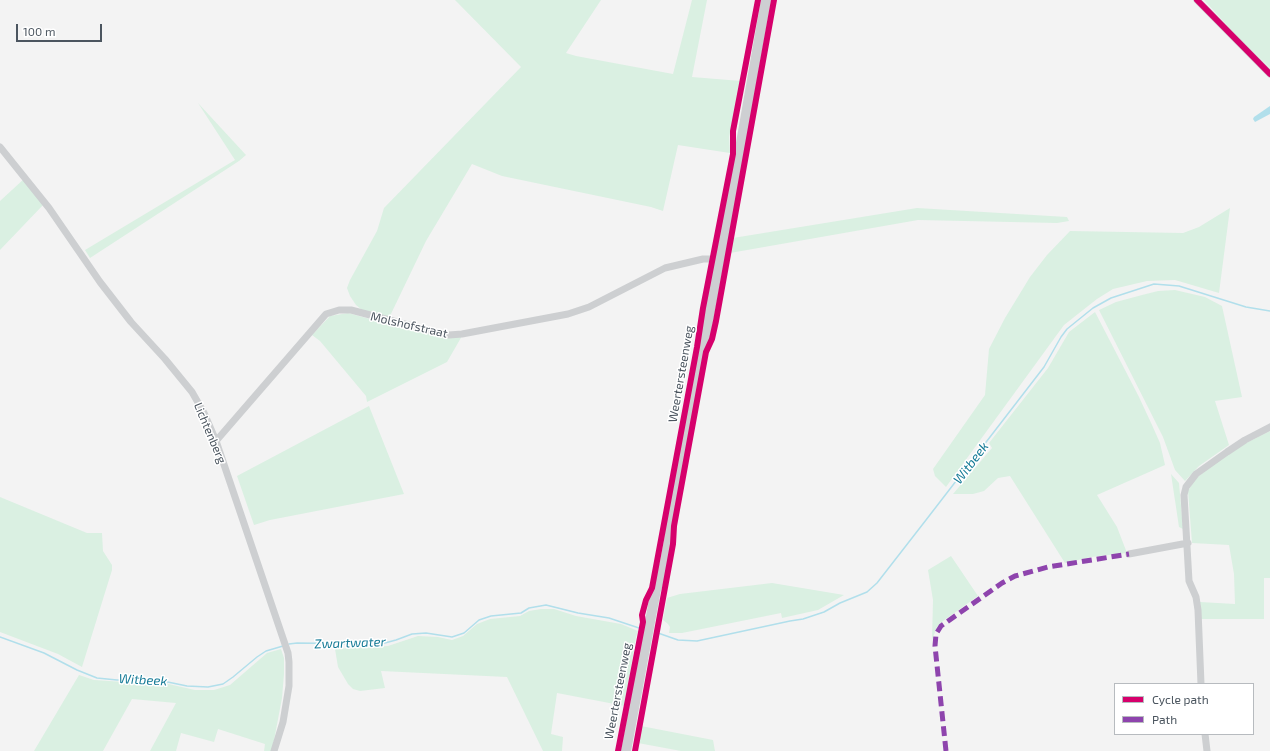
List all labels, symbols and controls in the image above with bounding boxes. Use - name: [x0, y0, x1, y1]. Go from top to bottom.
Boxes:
- scale bar: [18, 16, 104, 42]
- text: 100 m: [23, 24, 55, 38]
- street label: Molshofstraat: [369, 309, 449, 341]
- street label: Weertersteenweg: [665, 324, 697, 424]
- street label: Lichtenberg: [191, 400, 229, 466]
- water label: Witbeek: [950, 439, 992, 487]
- water label: Zwartwater: [314, 634, 386, 652]
- street label: Weertersteenweg: [602, 641, 634, 741]
- water label: Witbeek: [118, 671, 168, 689]
- legend: [1114, 683, 1254, 735]
- text: Cycle path: [1152, 692, 1209, 706]
- text: Path: [1152, 712, 1177, 726]

